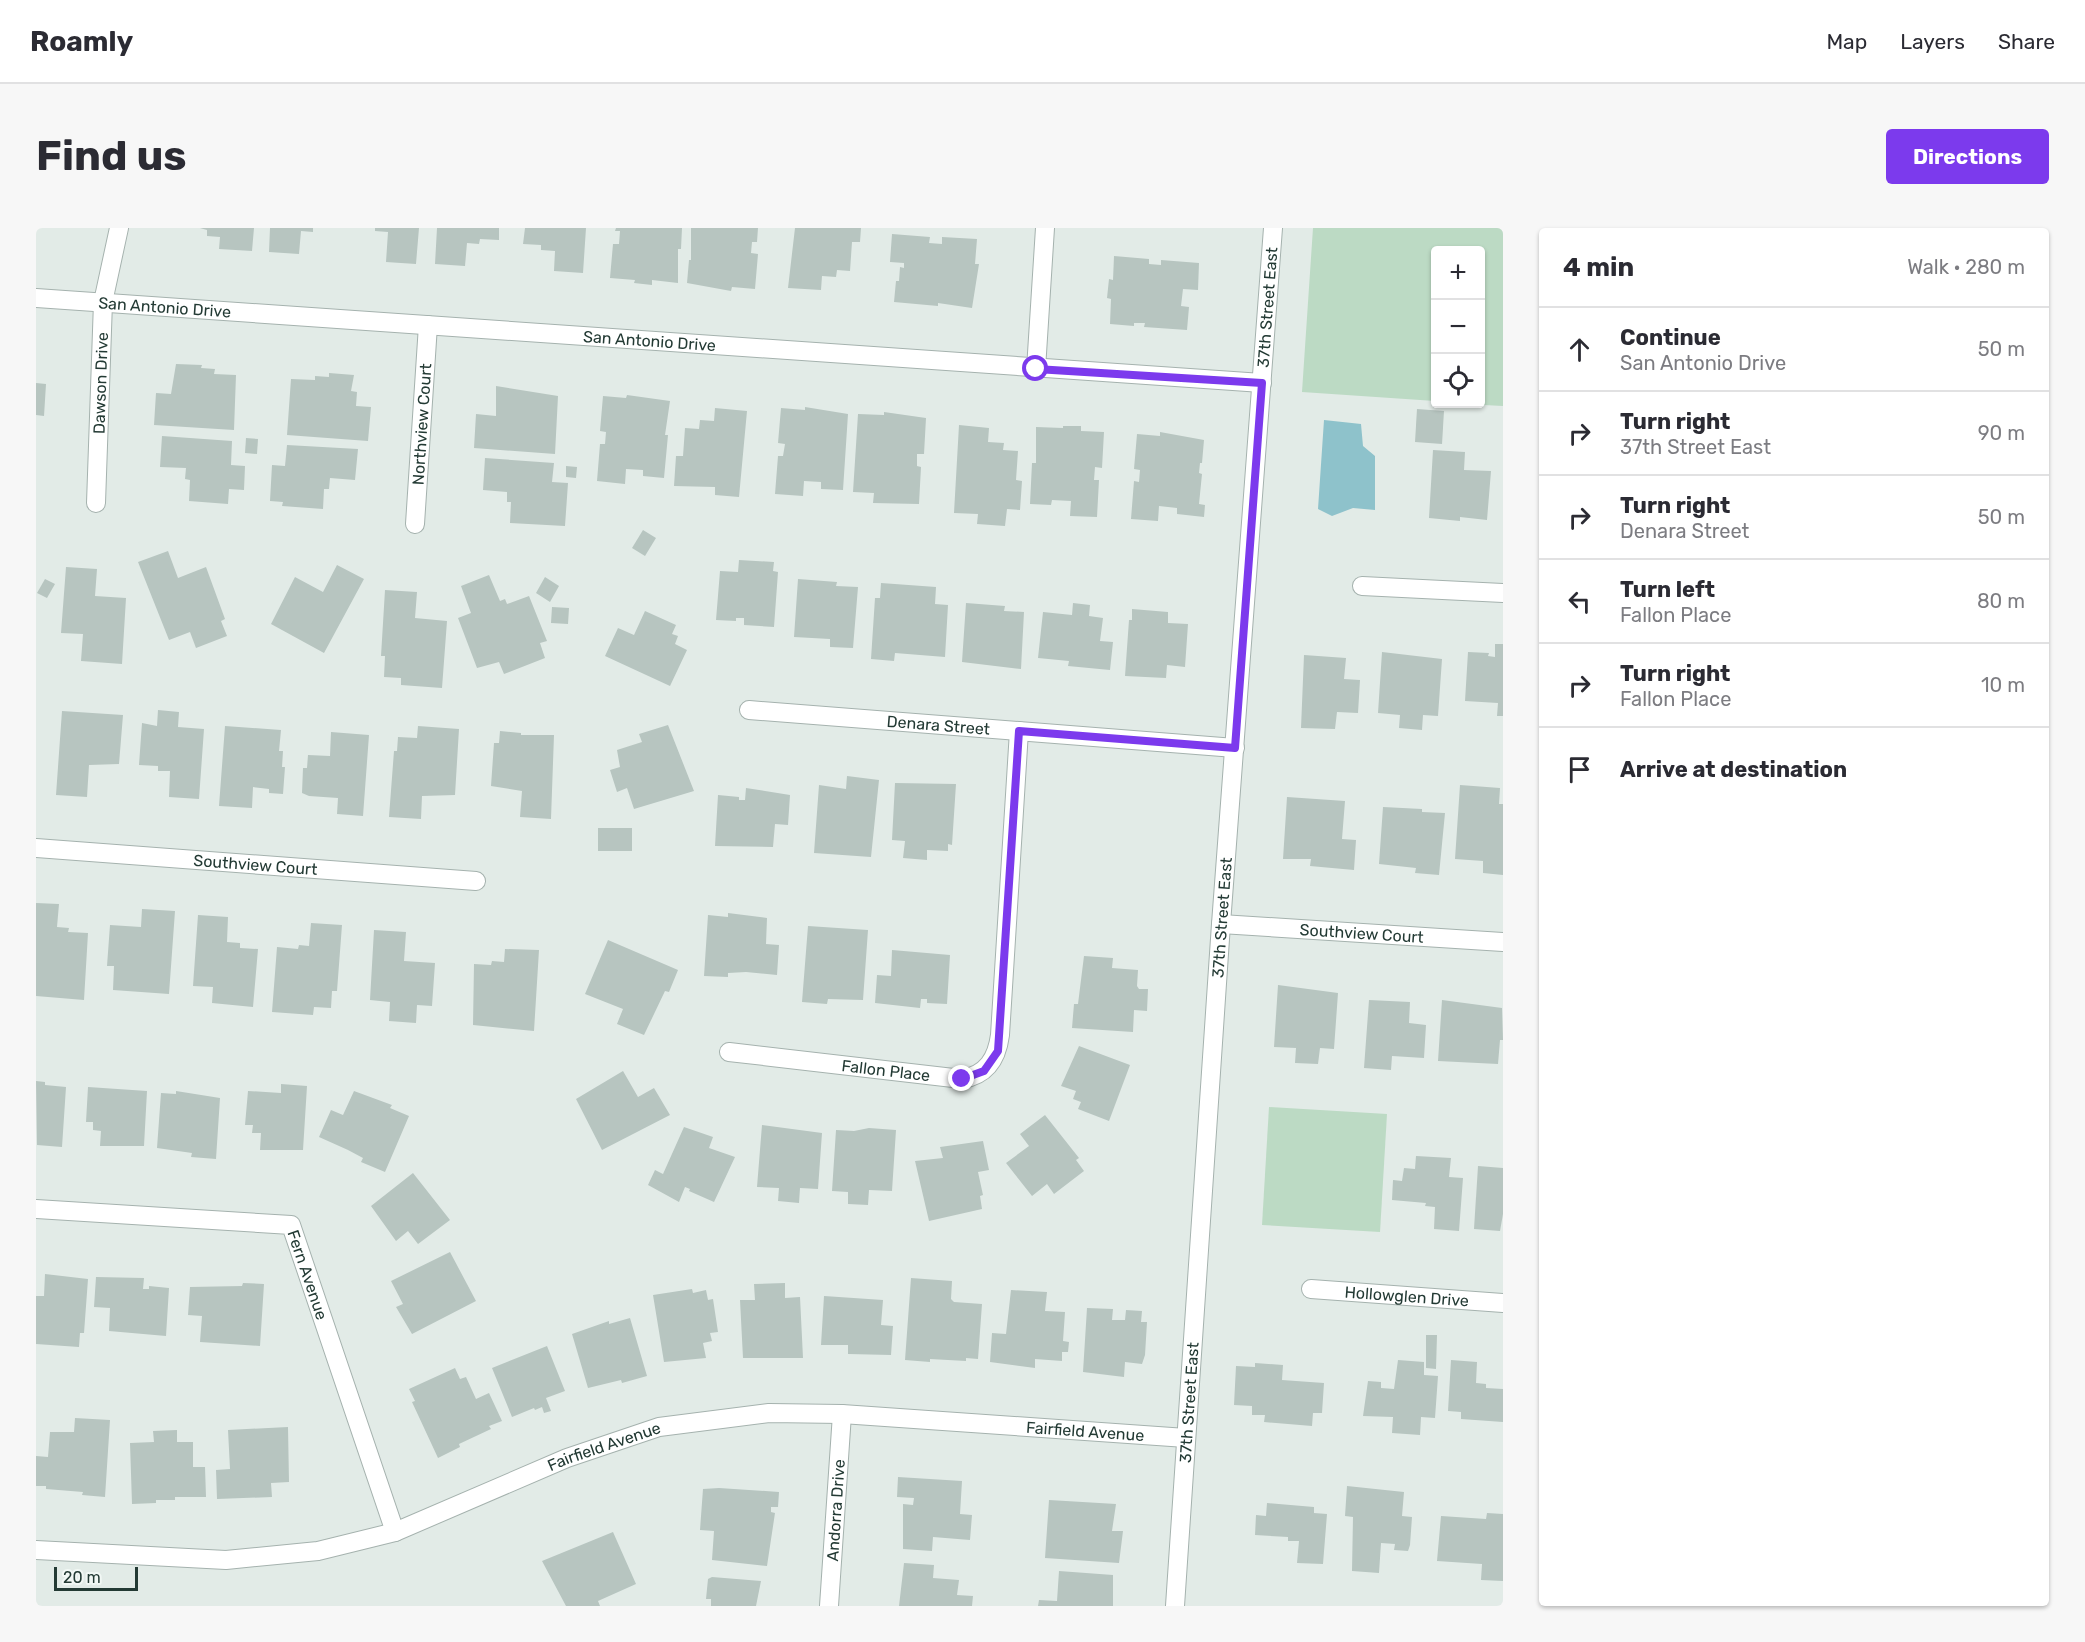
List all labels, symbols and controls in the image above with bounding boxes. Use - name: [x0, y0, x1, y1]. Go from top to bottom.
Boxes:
- text: Roamly: [30, 25, 133, 58]
- text: Map: [1826, 29, 1867, 54]
- text: Layers: [1900, 29, 1965, 54]
- text: Share: [1998, 29, 2055, 54]
- button: Directions: [1886, 129, 2049, 184]
- text: Find us: [36, 131, 187, 181]
- street label: 37th Street East: [1254, 246, 1282, 368]
- map controls: [1431, 246, 1485, 408]
- button: +: [1431, 246, 1485, 300]
- text: 4 min: [1563, 252, 1634, 283]
- text: Walk · 280 m: [1907, 255, 2025, 279]
- street label: San Antonio Drive: [98, 293, 232, 322]
- button: −: [1431, 300, 1485, 354]
- text: Continue: [1620, 324, 1721, 351]
- street label: San Antonio Drive: [582, 327, 717, 355]
- street label: Dawson Drive: [89, 332, 112, 434]
- icon: ahead: [1563, 333, 1596, 366]
- text: 50 m: [1978, 337, 2025, 361]
- text: San Antonio Drive: [1620, 351, 1786, 375]
- button: locate: [1431, 354, 1485, 408]
- route start: [1022, 355, 1048, 381]
- street label: Northview Court: [409, 363, 435, 486]
- text: Turn right: [1620, 408, 1730, 435]
- icon: right: [1563, 417, 1596, 450]
- text: 90 m: [1978, 421, 2025, 445]
- text: 37th Street East: [1620, 435, 1771, 459]
- text: Turn right: [1620, 492, 1730, 519]
- icon: right: [1563, 501, 1596, 534]
- text: 50 m: [1978, 505, 2025, 529]
- text: Denara Street: [1620, 519, 1749, 543]
- text: Turn left: [1620, 576, 1715, 603]
- icon: left: [1563, 585, 1596, 618]
- text: 80 m: [1977, 589, 2025, 613]
- text: Fallon Place: [1620, 603, 1731, 627]
- text: Turn right: [1620, 660, 1730, 687]
- icon: right: [1563, 669, 1596, 702]
- text: 10 m: [1981, 673, 2025, 697]
- text: Fallon Place: [1620, 687, 1731, 711]
- street label: Denara Street: [886, 712, 991, 739]
- icon: arrive: [1563, 753, 1596, 786]
- text: Arrive at destination: [1620, 756, 1847, 783]
- street label: Southview Court: [193, 851, 318, 879]
- street label: 37th Street East: [1208, 857, 1236, 979]
- street label: Southview Court: [1299, 920, 1424, 947]
- street label: Fallon Place: [841, 1056, 931, 1085]
- route end: [948, 1065, 974, 1091]
- street label: Fern Avenue: [283, 1228, 331, 1322]
- street label: Hollowglen Drive: [1344, 1282, 1470, 1310]
- street label: 37th Street East: [1176, 1342, 1203, 1463]
- street label: Fairfield Avenue: [545, 1418, 663, 1475]
- street label: Fairfield Avenue: [1025, 1418, 1145, 1445]
- street label: Andorra Drive: [823, 1458, 849, 1562]
- scale bar: [54, 1564, 138, 1592]
- text: 20 m: [63, 1568, 101, 1587]

